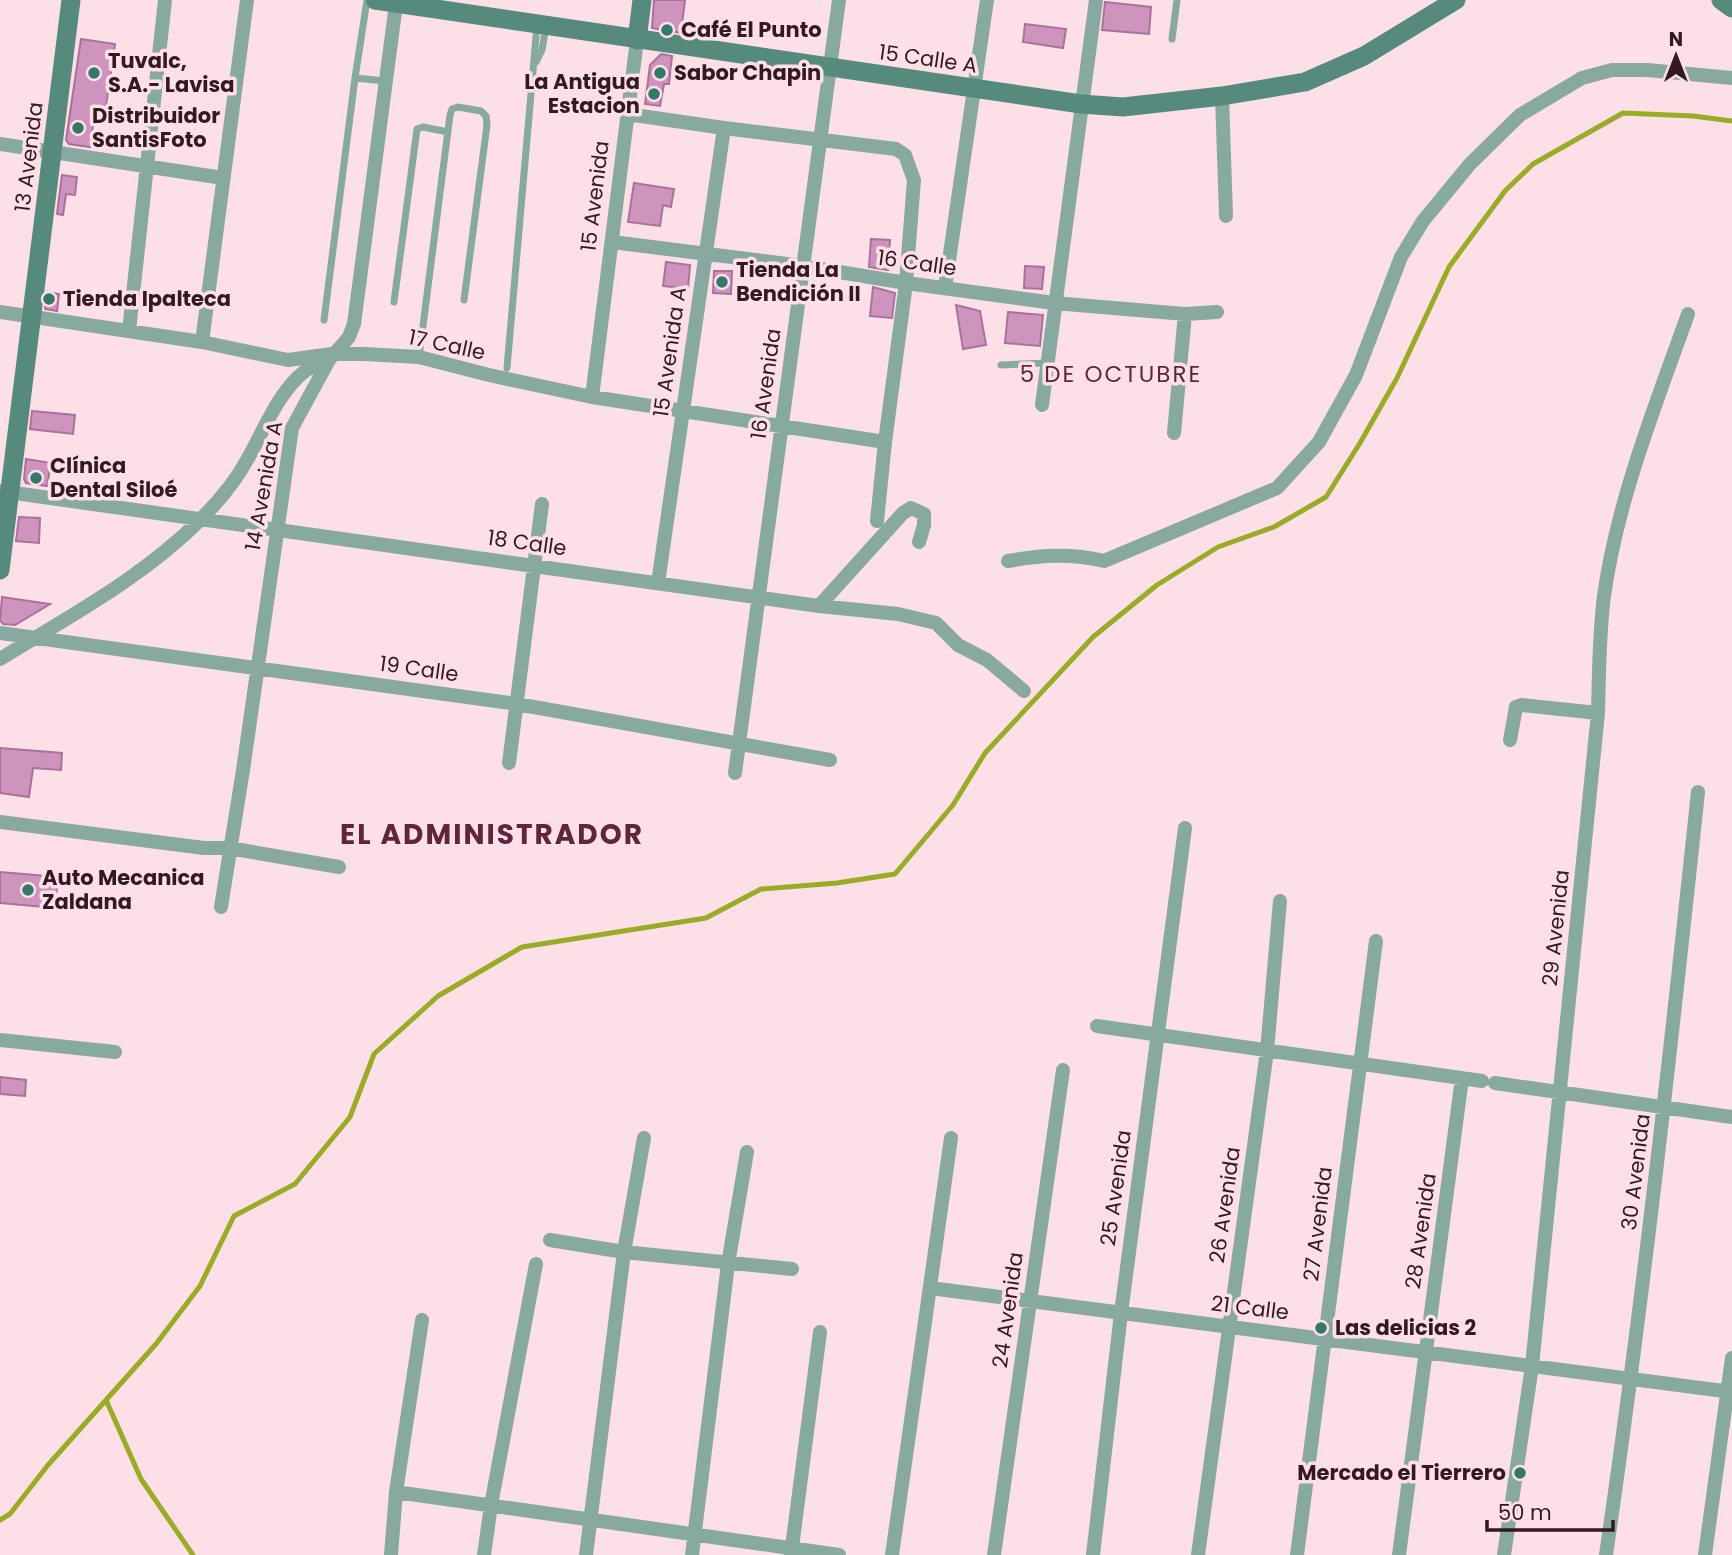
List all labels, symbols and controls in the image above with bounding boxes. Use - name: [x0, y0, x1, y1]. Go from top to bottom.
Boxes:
- place label: Café El Punto: [681, 15, 822, 44]
- north arrow: [1641, 21, 1711, 91]
- marker: Café El Punto: [659, 22, 675, 38]
- text: N: [1669, 26, 1683, 53]
- street label: 15 Calle A: [877, 37, 979, 80]
- place label: Tuvalc, S.A.- Lavisa: [108, 46, 234, 99]
- place label: Sabor Chapin: [674, 58, 821, 87]
- marker: Tuvalc, S.A.- Lavisa: [86, 65, 102, 81]
- marker: Sabor Chapin: [652, 65, 668, 81]
- place label: La Antigua Estacion: [524, 67, 640, 120]
- marker: La Antigua Estacion: [646, 86, 662, 102]
- street label: 13 Avenida: [7, 100, 50, 214]
- place label: Distribuidor SantisFoto: [92, 101, 220, 154]
- marker: Distribuidor SantisFoto: [70, 120, 86, 136]
- street label: 15 Avenida: [573, 139, 616, 253]
- street label: 16 Calle: [876, 243, 958, 282]
- place label: Tienda La Bendición II: [736, 255, 861, 308]
- marker: Tienda La Bendición II: [714, 274, 730, 290]
- place label: Tienda Ipalteca: [63, 284, 231, 313]
- street label: 15 Avenida A: [646, 285, 693, 419]
- marker: Tienda Ipalteca: [41, 291, 57, 307]
- street label: 17 Calle: [406, 322, 488, 367]
- street label: 16 Avenida: [743, 327, 788, 441]
- district label: 5 DE OCTUBRE: [1020, 358, 1202, 390]
- street label: 14 Avenida A: [238, 419, 289, 553]
- place label: Clínica Dental Siloé: [50, 451, 177, 504]
- marker: Clínica Dental Siloé: [28, 470, 44, 486]
- street label: 18 Calle: [486, 523, 568, 562]
- street label: 19 Calle: [378, 649, 460, 688]
- district label: EL ADMINISTRADOR: [340, 815, 644, 854]
- place label: Auto Mecanica Zaldana: [42, 863, 204, 916]
- street label: 29 Avenida: [1535, 868, 1576, 988]
- marker: Auto Mecanica Zaldana: [20, 882, 36, 898]
- street label: 30 Avenida: [1614, 1112, 1657, 1232]
- street label: 25 Avenida: [1093, 1128, 1138, 1248]
- street label: 26 Avenida: [1202, 1145, 1247, 1265]
- street label: 27 Avenida: [1296, 1165, 1339, 1283]
- street label: 28 Avenida: [1398, 1171, 1443, 1291]
- street label: 24 Avenida: [985, 1250, 1030, 1370]
- street label: 21 Calle: [1209, 1288, 1291, 1327]
- place label: Las delicias 2: [1335, 1313, 1476, 1342]
- marker: Las delicias 2: [1313, 1320, 1329, 1336]
- place label: Mercado el Tierrero: [1297, 1458, 1506, 1487]
- marker: Mercado el Tierrero: [1512, 1465, 1528, 1481]
- scale bar: [1487, 1488, 1613, 1532]
- text: 50 m: [1498, 1498, 1552, 1527]

